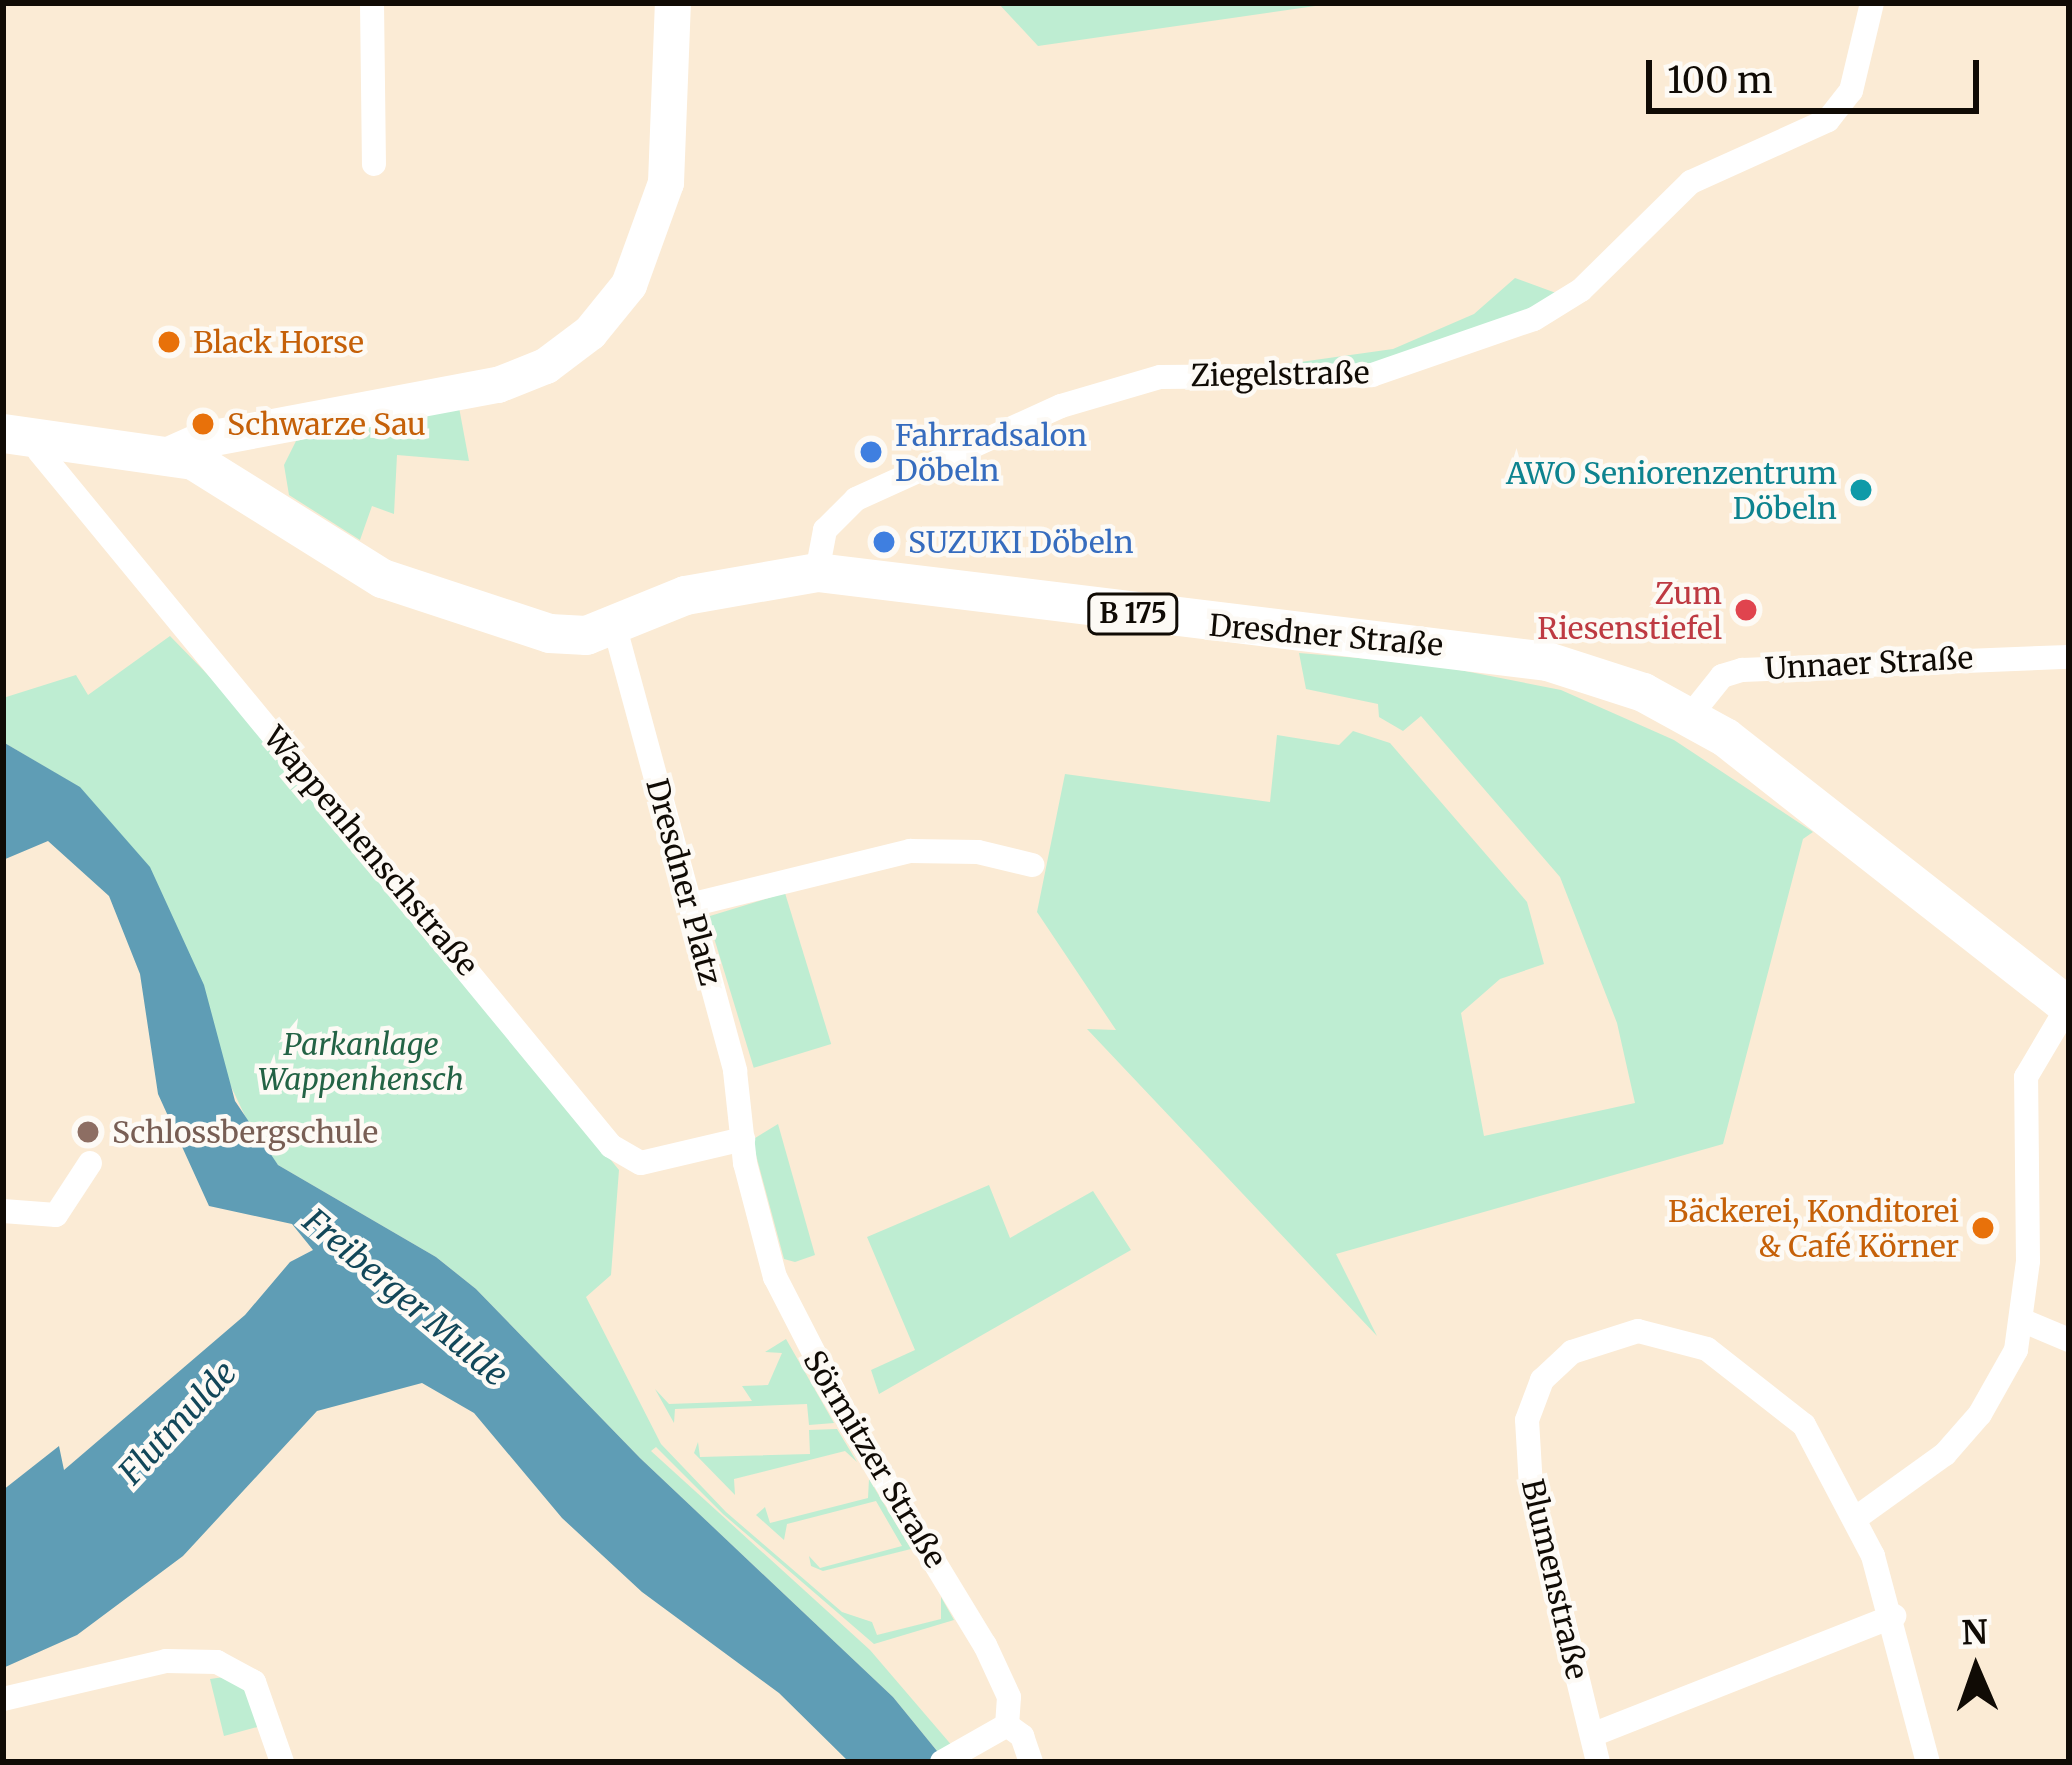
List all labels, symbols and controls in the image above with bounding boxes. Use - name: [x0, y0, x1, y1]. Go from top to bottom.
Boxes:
- scale bar: [1652, 36, 1985, 110]
- text: 100 m: [1667, 58, 1773, 103]
- place label: Black Horse: [193, 324, 364, 360]
- marker: Black Horse: [156, 329, 182, 355]
- street label: Ziegelstraße: [1190, 354, 1370, 394]
- place label: Schwarze Sau: [227, 406, 426, 442]
- marker: Schwarze Sau: [190, 411, 216, 437]
- place label: Fahrradsalon Döbeln: [895, 417, 1087, 488]
- marker: Fahrradsalon Döbeln: [858, 439, 884, 465]
- place label: AWO Seniorenzentrum Döbeln: [1506, 455, 1837, 526]
- marker: AWO Seniorenzentrum Döbeln: [1848, 477, 1874, 503]
- place label: SUZUKI Döbeln: [908, 524, 1134, 560]
- marker: SUZUKI Döbeln: [871, 529, 897, 555]
- place label: Zum Riesenstiefel: [1537, 575, 1722, 646]
- road number: B 175: [1085, 593, 1181, 635]
- marker: Zum Riesenstiefel: [1733, 597, 1759, 623]
- street label: Dresdner Straße: [1208, 607, 1444, 663]
- street label: Unnaer Straße: [1764, 640, 1974, 686]
- street label: Wappenhenschstraße: [256, 719, 486, 983]
- street label: Dresdner Platz: [639, 775, 729, 989]
- park label: Parkanlage Wappenhensch: [258, 1026, 464, 1096]
- place label: Schlossbergschule: [112, 1114, 378, 1150]
- marker: Schlossbergschule: [75, 1119, 101, 1145]
- place label: Bäckerei, Konditorei & Café Körner: [1668, 1193, 1959, 1264]
- water label: Freiberger Mulde: [295, 1201, 515, 1395]
- marker: Bäckerei, Konditorei & Café Körner: [1970, 1215, 1996, 1241]
- street label: Sörmitzer Straße: [796, 1344, 954, 1574]
- water label: Flutmulde: [111, 1353, 245, 1493]
- street label: Blumenstraße: [1514, 1475, 1596, 1683]
- north arrow: [1916, 1609, 2036, 1729]
- text: N: [1961, 1612, 1988, 1653]

